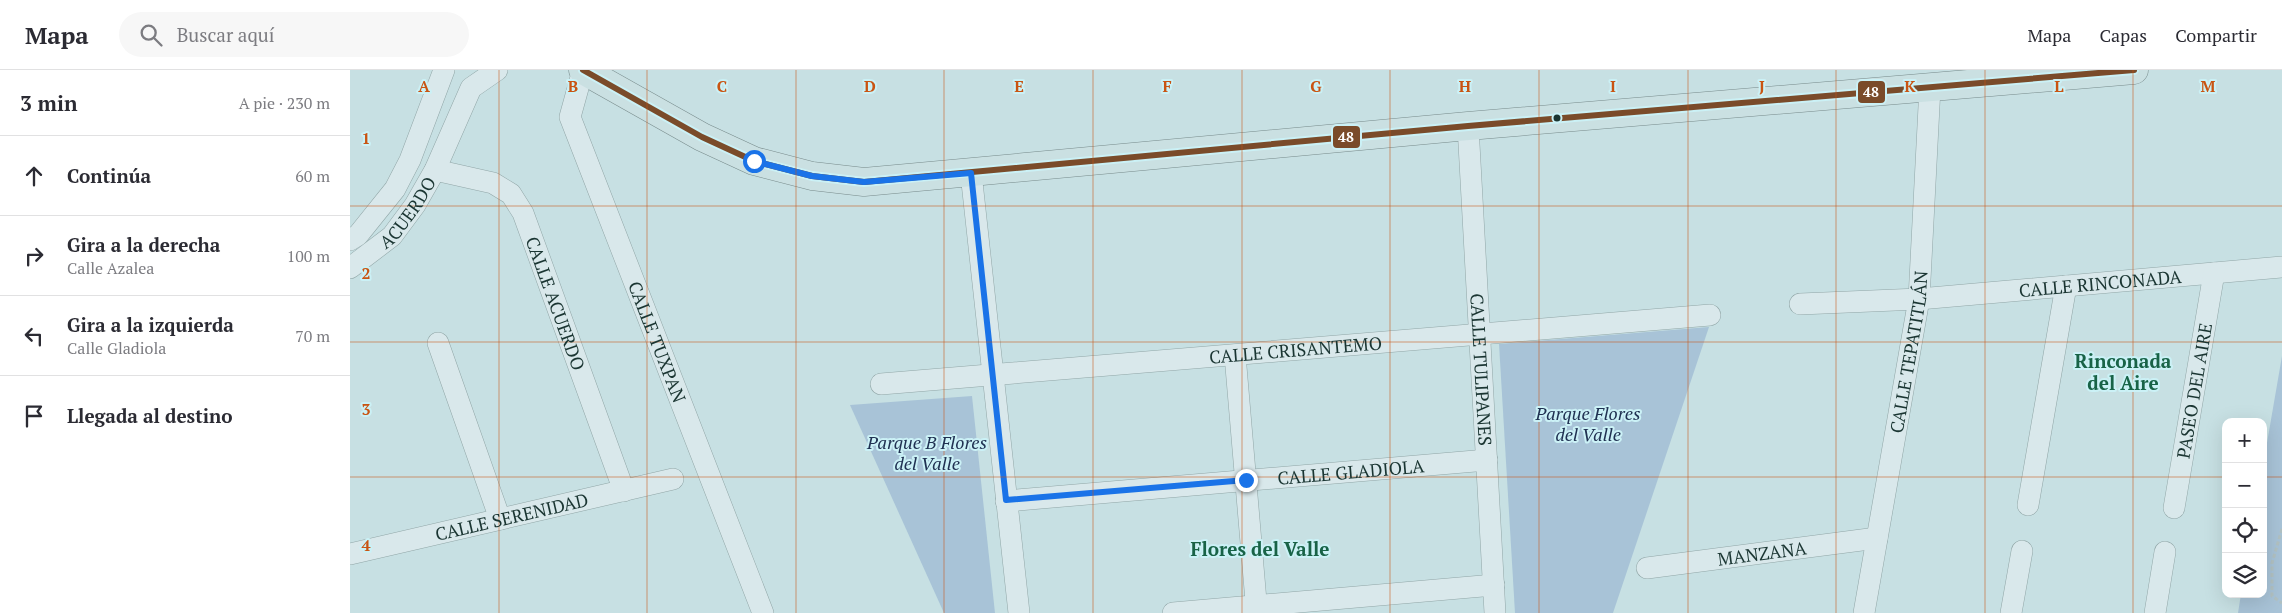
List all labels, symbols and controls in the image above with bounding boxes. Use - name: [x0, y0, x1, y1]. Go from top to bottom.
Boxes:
- search box: [119, 12, 469, 57]
- text: Mapa: [25, 19, 89, 51]
- icon: search: [137, 21, 165, 49]
- text: Buscar aquí: [177, 22, 274, 47]
- text: Mapa: [2027, 23, 2071, 47]
- text: Capas: [2099, 23, 2147, 47]
- text: Compartir: [2175, 23, 2257, 47]
- text: A: [418, 75, 430, 97]
- text: B: [568, 75, 578, 97]
- text: C: [717, 75, 727, 97]
- text: D: [864, 75, 876, 97]
- text: E: [1014, 75, 1024, 97]
- text: F: [1162, 75, 1172, 97]
- text: G: [1310, 75, 1322, 97]
- text: H: [1459, 75, 1471, 97]
- text: I: [1610, 75, 1616, 97]
- text: J: [1759, 75, 1765, 97]
- text: K: [1904, 75, 1916, 97]
- text: L: [2054, 75, 2064, 97]
- text: M: [2201, 75, 2216, 97]
- line badge: 48: [1857, 80, 1886, 104]
- text: 48: [1863, 82, 1879, 101]
- text: 3 min: [20, 89, 77, 117]
- text: A pie · 230 m: [239, 92, 330, 114]
- unlabelled marker: [1552, 113, 1562, 123]
- line badge: 48: [1332, 125, 1361, 149]
- text: 1: [361, 127, 371, 149]
- text: 48: [1338, 127, 1354, 146]
- route start: [743, 150, 766, 173]
- icon: ahead: [20, 162, 48, 190]
- text: Continúa: [67, 163, 151, 188]
- text: 60 m: [295, 165, 330, 187]
- street label: ACUERDO: [374, 172, 441, 254]
- text: Gira a la derecha: [67, 232, 220, 257]
- street label: CALLE ACUERDO: [520, 233, 591, 374]
- icon: right: [20, 242, 48, 270]
- text: 100 m: [287, 245, 330, 267]
- text: Calle Azalea: [67, 257, 154, 279]
- text: 2: [361, 262, 371, 284]
- street label: CALLE RINCONADA: [2018, 264, 2183, 302]
- street label: CALLE TEPATITLÁN: [1884, 270, 1932, 435]
- street label: CALLE TUXPAN: [623, 278, 692, 406]
- street label: CALLE TULIPANES: [1465, 293, 1498, 447]
- text: Gira a la izquierda: [67, 312, 234, 337]
- street label: PASEO DEL AIRE: [2171, 321, 2217, 460]
- icon: left: [20, 322, 48, 350]
- text: 70 m: [295, 325, 330, 347]
- street label: CALLE CRISANTEMO: [1208, 330, 1383, 369]
- text: Calle Gladiola: [67, 337, 166, 359]
- district label: Rinconada del Aire: [2075, 348, 2172, 395]
- text: 3: [361, 398, 371, 420]
- park label: Parque Flores del Valle: [1535, 401, 1640, 446]
- icon: arrive: [20, 402, 48, 430]
- text: Llegada al destino: [67, 403, 233, 428]
- map controls: [2222, 418, 2267, 598]
- button: +: [2222, 418, 2267, 463]
- park label: Parque B Flores del Valle: [866, 430, 987, 475]
- street label: CALLE GLADIOLA: [1276, 453, 1426, 490]
- button: −: [2222, 463, 2267, 508]
- route end: [1235, 469, 1258, 492]
- street label: CALLE SERENIDAD: [433, 487, 591, 546]
- button: locate: [2222, 508, 2267, 553]
- text: 4: [361, 534, 371, 556]
- street label: MANZANA: [1716, 535, 1809, 571]
- district label: Flores del Valle: [1190, 536, 1330, 561]
- button: layers: [2222, 553, 2267, 598]

